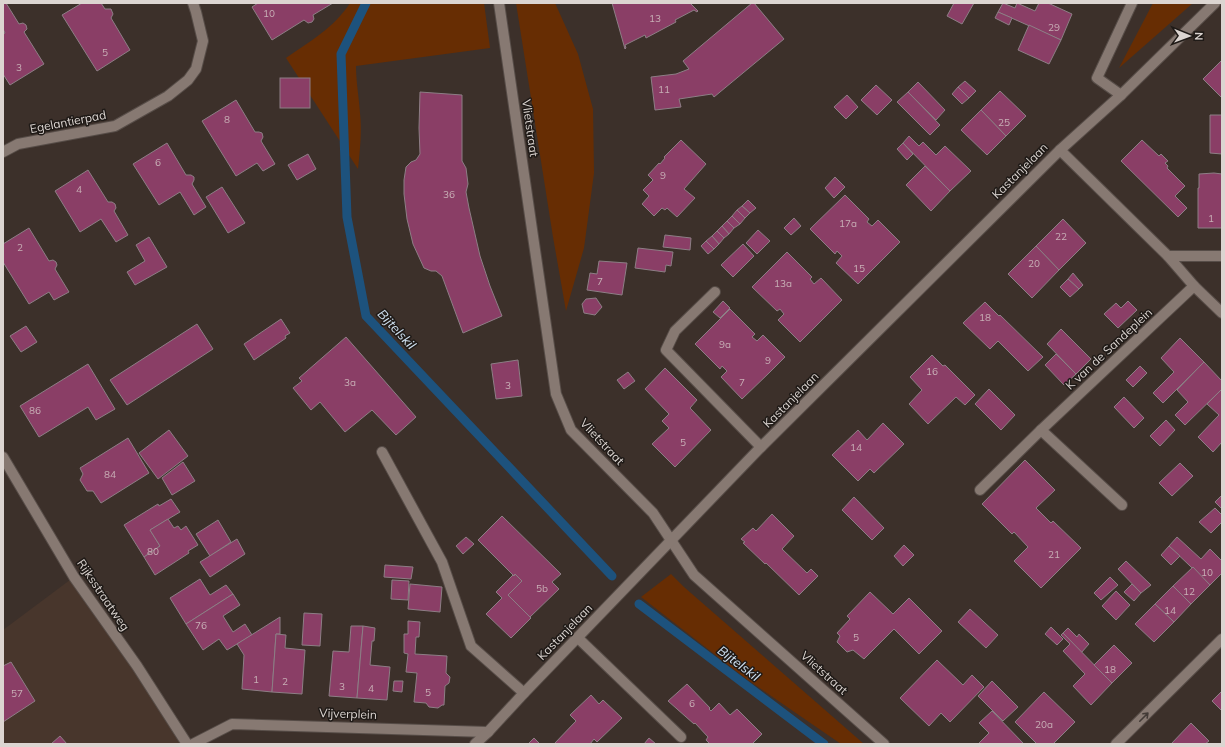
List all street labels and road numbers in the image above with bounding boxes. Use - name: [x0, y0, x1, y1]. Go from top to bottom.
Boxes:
- street label: Vlietstraat: [519, 98, 542, 158]
- street label: Egelantierpad: [28, 107, 107, 136]
- street label: Kastanjelaan: [989, 140, 1051, 202]
- street label: K van de Sandeplein: [1062, 305, 1155, 393]
- street label: Kastanjelaan: [760, 369, 822, 431]
- street label: Vlietstraat: [577, 415, 628, 468]
- street label: Rijksstraatweg: [74, 556, 133, 633]
- street label: Kastanjelaan: [534, 600, 595, 663]
- street label: Vlietstraat: [798, 648, 851, 698]
- street label: Vijverplein: [319, 705, 377, 722]

